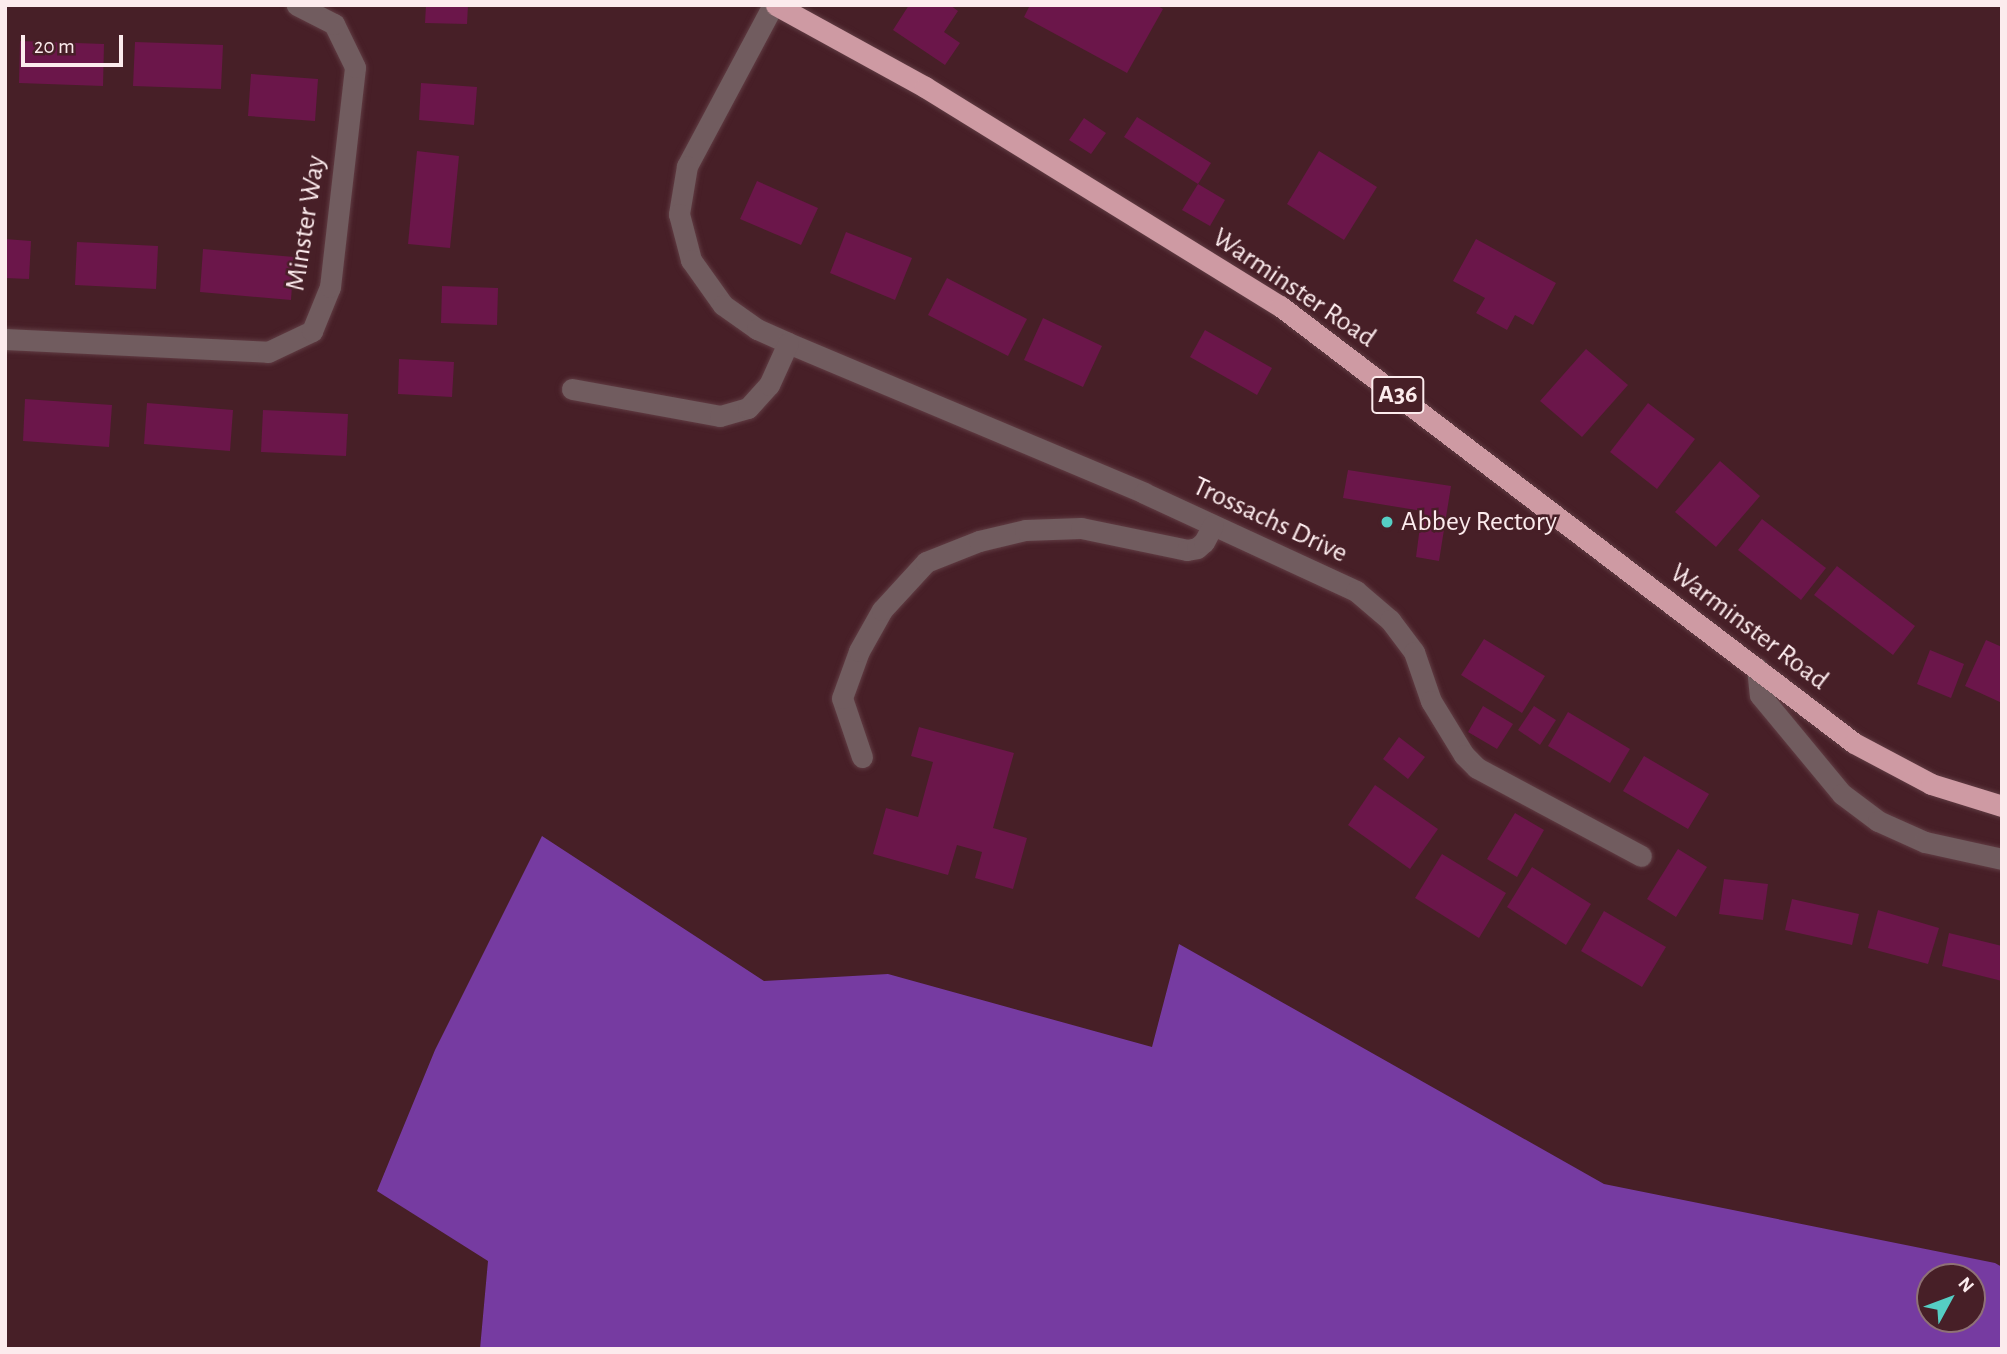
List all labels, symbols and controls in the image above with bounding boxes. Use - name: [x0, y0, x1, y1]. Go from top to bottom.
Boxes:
- scale bar: [24, 21, 126, 65]
- text: 20 m: [34, 36, 75, 57]
- street label: Minster Way: [279, 153, 333, 293]
- street label: Warminster Road: [1206, 221, 1382, 355]
- road number: A36: [1370, 372, 1426, 418]
- street label: Trossachs Drive: [1187, 470, 1353, 570]
- place label: Abbey Rectory: [1401, 505, 1557, 539]
- marker: Abbey Rectory: [1379, 514, 1395, 530]
- street label: Warminster Road: [1663, 556, 1835, 698]
- north arrow: [1916, 1263, 1986, 1333]
- text: N: [1954, 1274, 1977, 1296]

